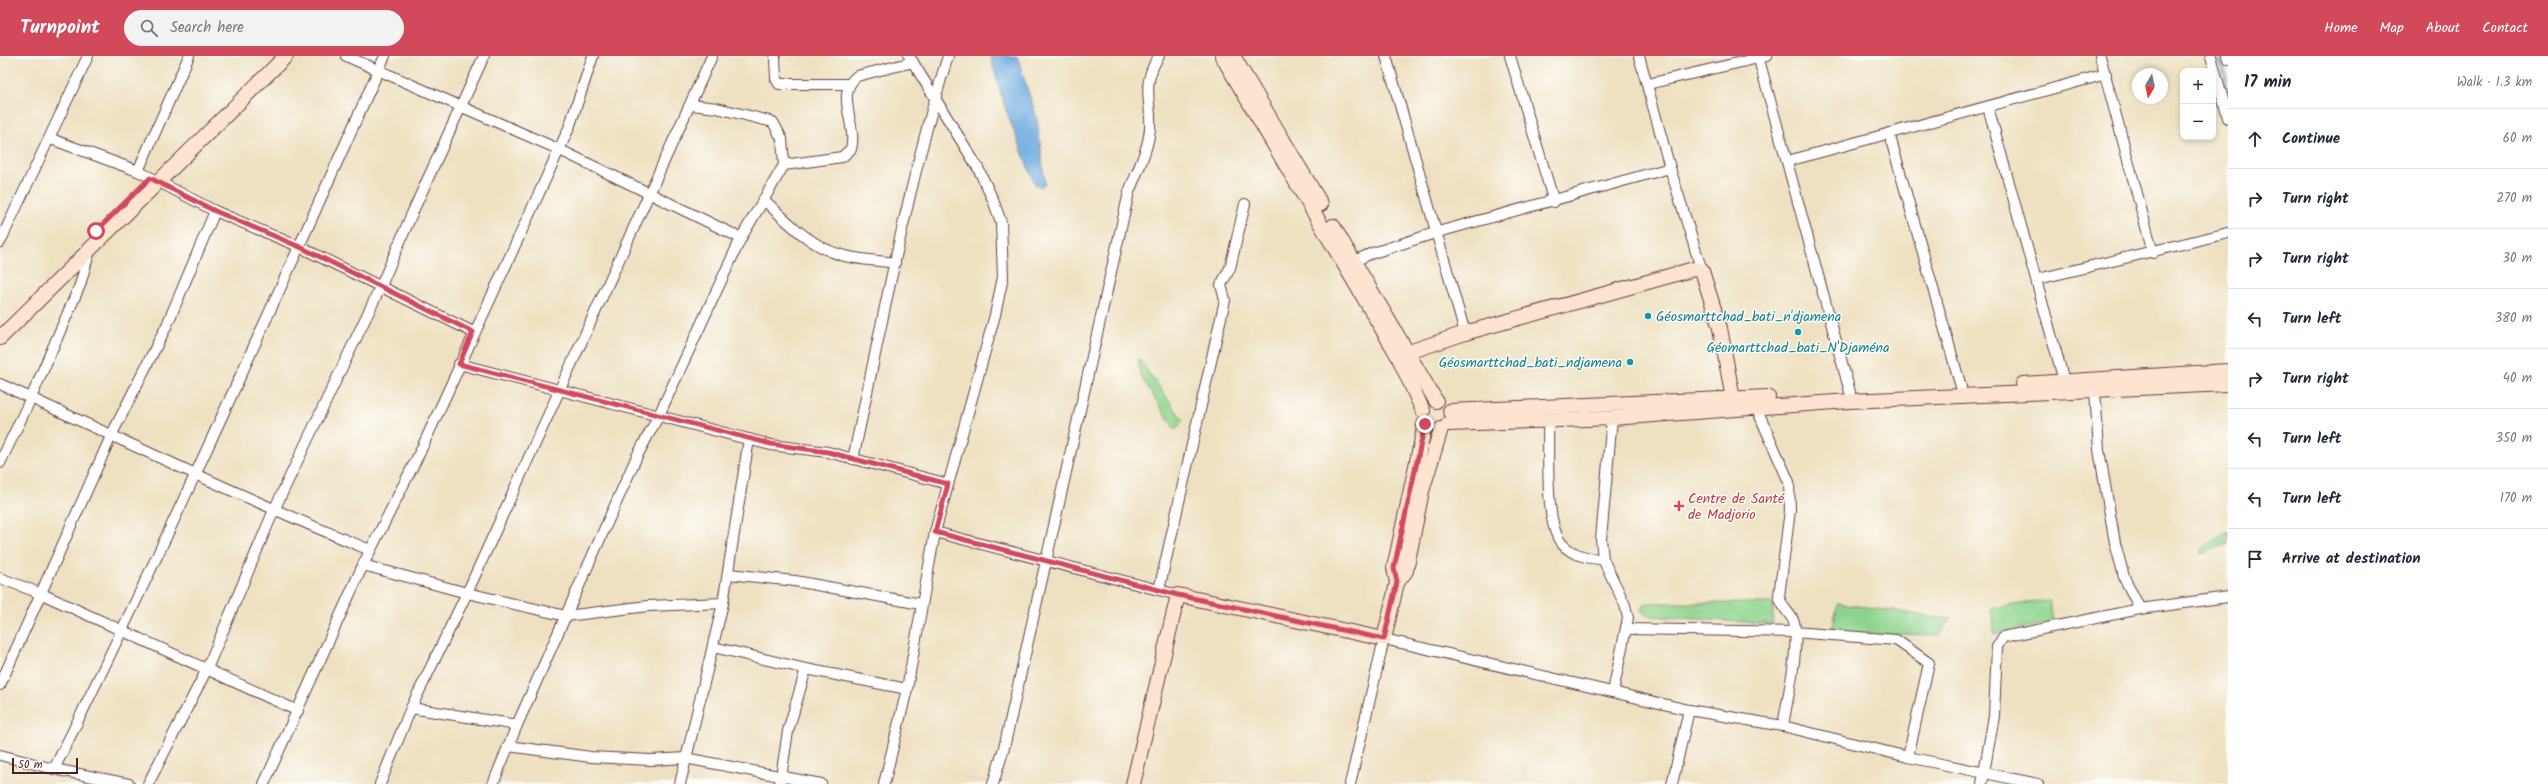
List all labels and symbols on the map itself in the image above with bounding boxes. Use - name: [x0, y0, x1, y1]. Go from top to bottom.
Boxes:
- north arrow: [2132, 68, 2168, 104]
- route start: [87, 222, 105, 240]
- place label: Géosmarttchad_bati_n'djamena: [1656, 306, 1841, 328]
- marker: Géosmarttchad_bati_n'djamena: [1643, 311, 1653, 321]
- marker: Géomarttchad_bati_N'Djaména: [1793, 327, 1803, 337]
- place label: Géomarttchad_bati_N'Djaména: [1706, 337, 1890, 359]
- place label: Géosmarttchad_bati_ndjamena: [1439, 352, 1622, 374]
- marker: Géosmarttchad_bati_ndjamena: [1625, 357, 1635, 367]
- route end: [1416, 415, 1434, 433]
- place label: Centre de Santé de Madjorio: [1688, 488, 1785, 526]
- marker: Centre de Santé de Madjorio: [1673, 500, 1685, 512]
- scale bar: [12, 756, 78, 775]

